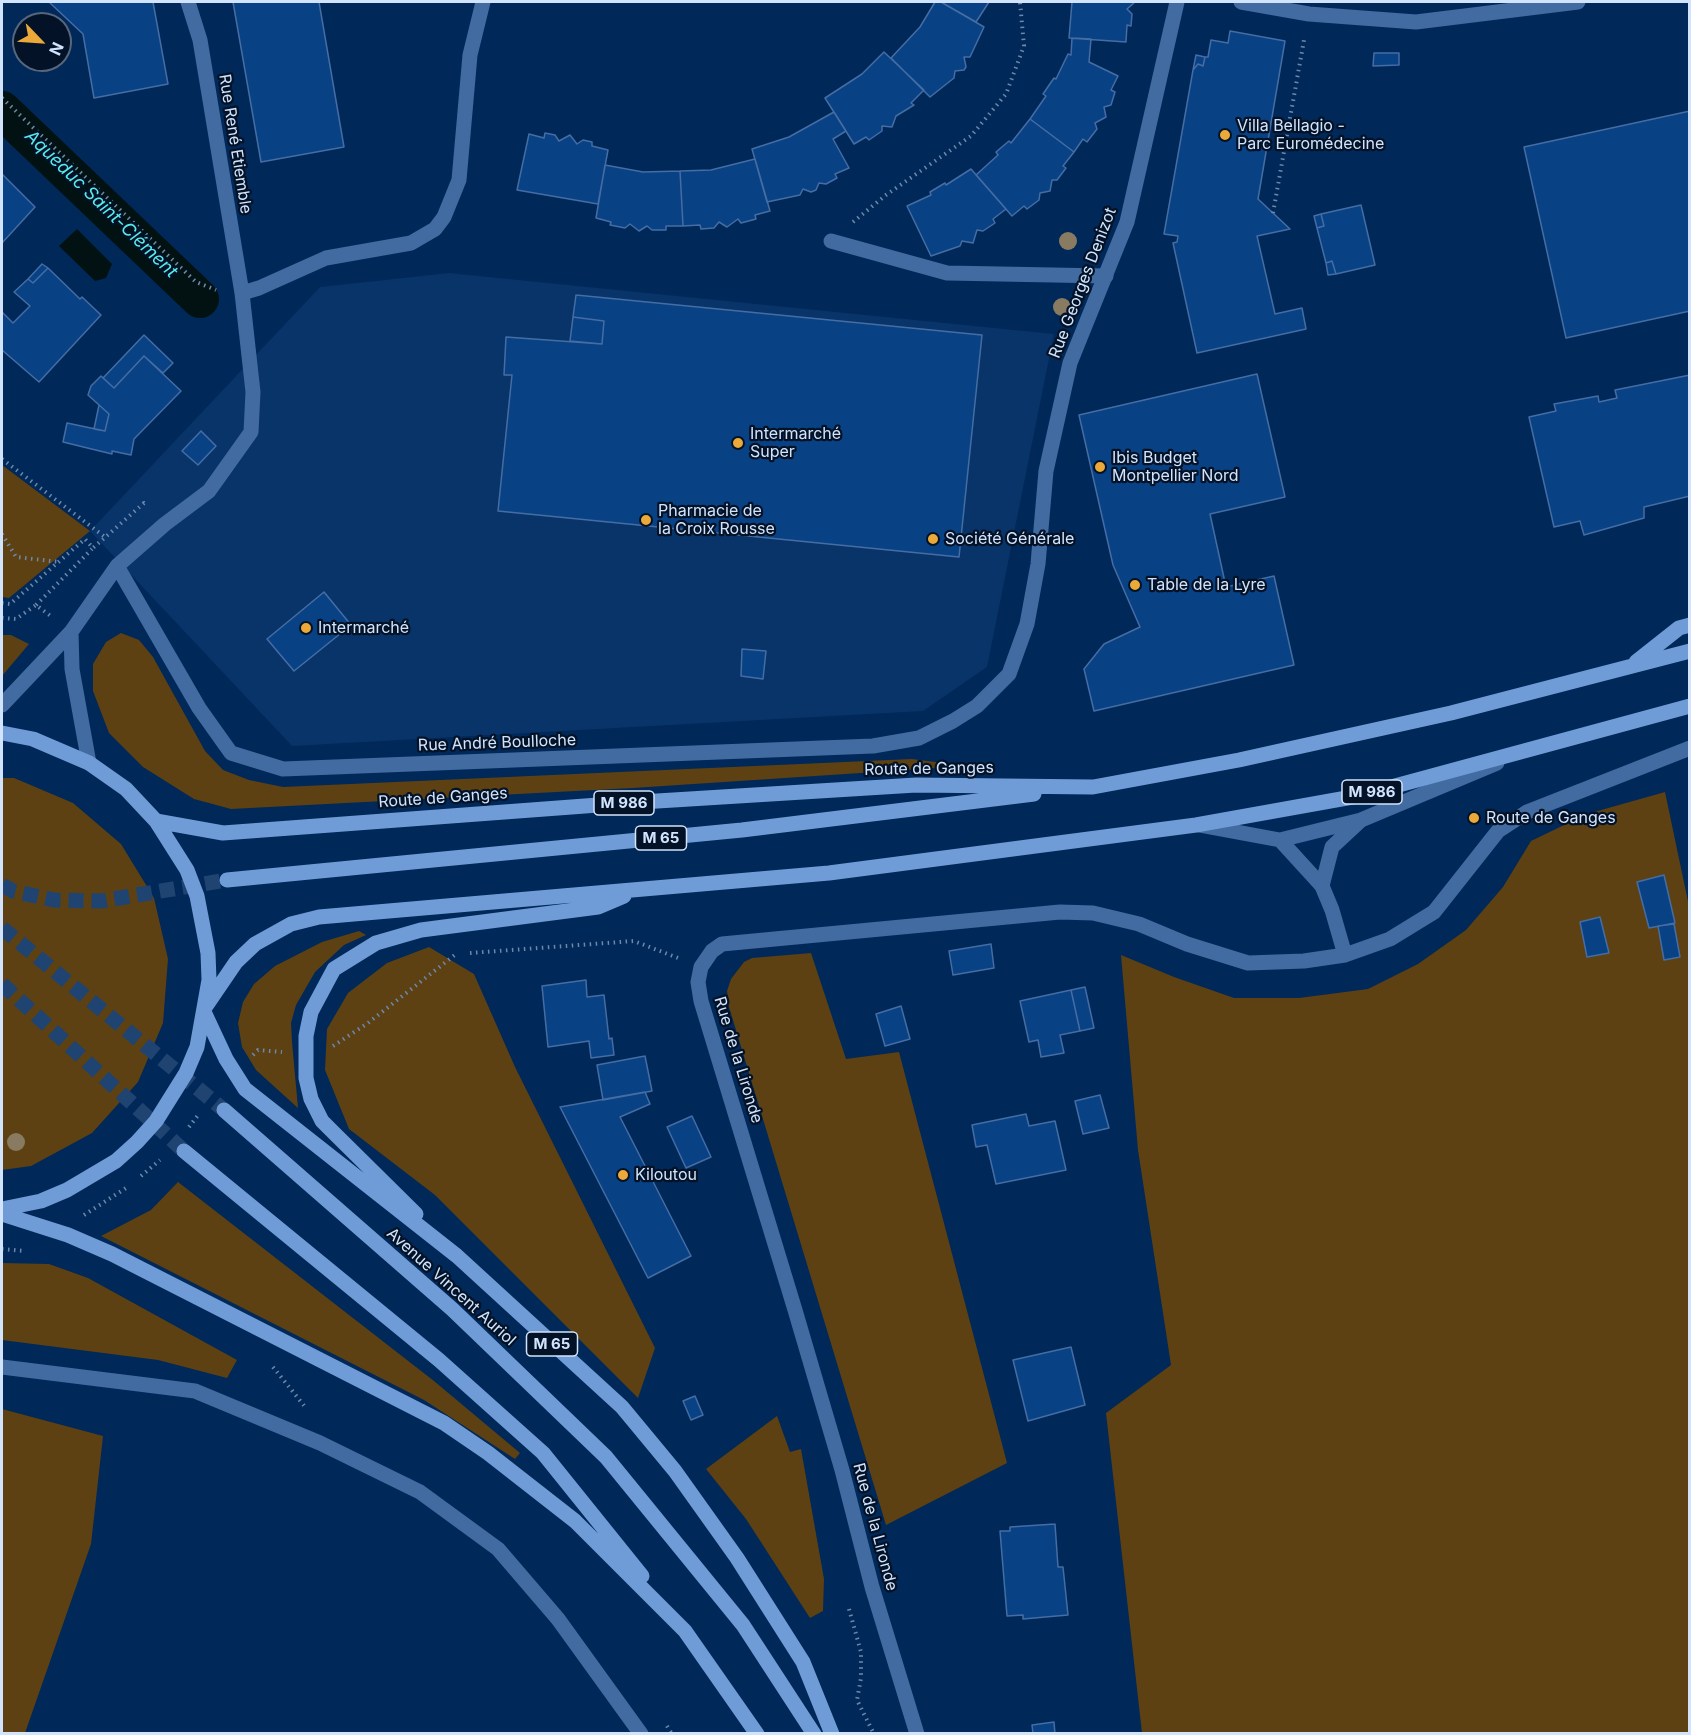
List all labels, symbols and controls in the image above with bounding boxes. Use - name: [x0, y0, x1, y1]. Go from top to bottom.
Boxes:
- north arrow: [12, 12, 72, 72]
- text: N: [45, 39, 68, 59]
- street label: Rue René Etiemble: [214, 73, 256, 215]
- place label: Villa Bellagio - Parc Euromédecine: [1237, 116, 1384, 154]
- water label: Aqueduc Saint-Clément: [20, 126, 182, 282]
- marker: Villa Bellagio - Parc Euromédecine: [1218, 128, 1232, 142]
- street label: Rue Georges Denizot: [1045, 205, 1121, 361]
- place label: Intermarché Super: [750, 424, 841, 462]
- marker: Intermarché Super: [731, 436, 745, 450]
- place label: Ibis Budget Montpellier Nord: [1112, 448, 1239, 486]
- marker: Ibis Budget Montpellier Nord: [1093, 460, 1107, 474]
- place label: Pharmacie de la Croix Rousse: [658, 501, 775, 539]
- marker: Pharmacie de la Croix Rousse: [639, 513, 653, 527]
- place label: Société Générale: [945, 529, 1074, 549]
- marker: Société Générale: [926, 532, 940, 546]
- place label: Table de la Lyre: [1147, 575, 1266, 595]
- marker: Table de la Lyre: [1128, 578, 1142, 592]
- place label: Intermarché: [318, 618, 409, 638]
- marker: Intermarché: [299, 621, 313, 635]
- street label: Rue André Boulloche: [418, 731, 576, 755]
- street label: Route de Ganges: [864, 758, 994, 780]
- road number: M 986: [1342, 780, 1402, 804]
- street label: Route de Ganges: [378, 784, 508, 812]
- road number: M 986: [594, 791, 654, 815]
- place label: Route de Ganges: [1486, 808, 1616, 828]
- marker: Route de Ganges: [1467, 811, 1481, 825]
- road number: M 65: [636, 826, 686, 850]
- street label: Rue de la Lironde: [710, 994, 766, 1126]
- place label: Kiloutou: [635, 1165, 697, 1185]
- marker: Kiloutou: [616, 1168, 630, 1182]
- street label: Avenue Vincent Auriol: [383, 1224, 519, 1350]
- road number: M 65: [526, 1332, 578, 1356]
- street label: Rue de la Lironde: [849, 1461, 901, 1593]

